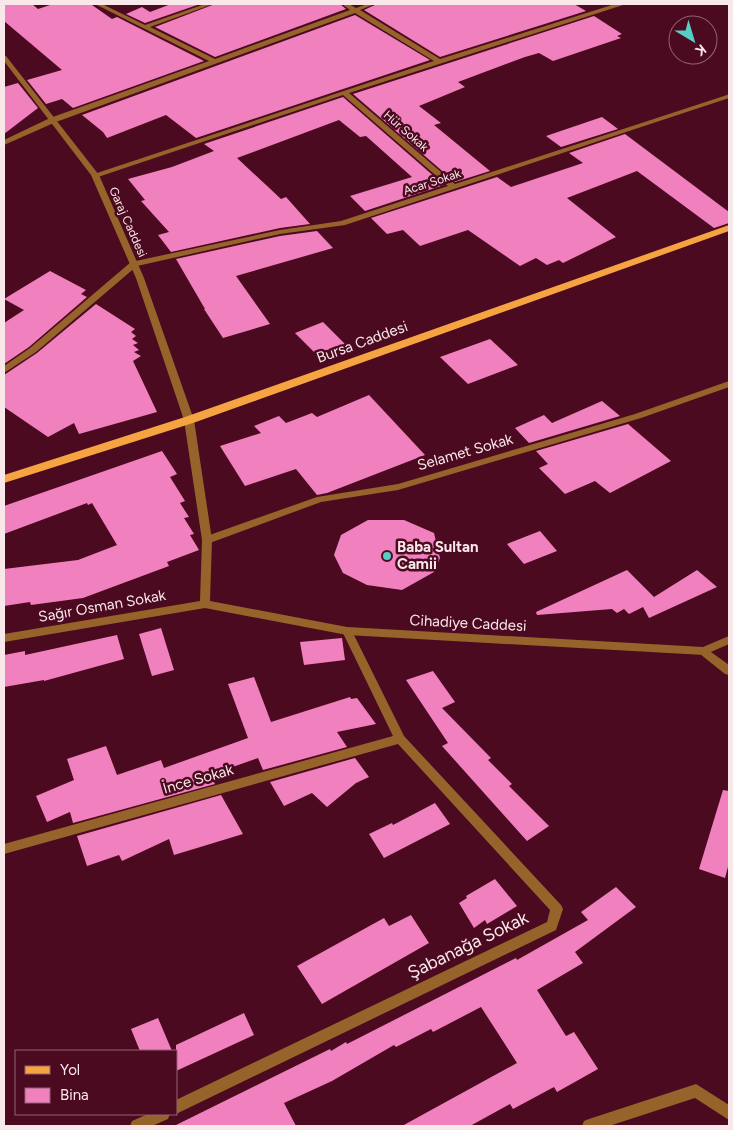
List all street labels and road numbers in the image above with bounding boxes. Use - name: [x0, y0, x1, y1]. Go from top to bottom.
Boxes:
- street label: Hür Sokak: [381, 108, 431, 154]
- street label: Acar Sokak: [401, 166, 463, 198]
- street label: Garaj Caddesi: [106, 185, 150, 259]
- street label: Bursa Caddesi: [314, 317, 410, 367]
- street label: Selamet Sokak: [415, 430, 516, 474]
- street label: Sağır Osman Sokak: [37, 586, 168, 626]
- street label: Cihadiye Caddesi: [409, 611, 527, 635]
- street label: İnce Sokak: [161, 760, 236, 798]
- street label: Şabanağa Sokak: [404, 906, 532, 984]

